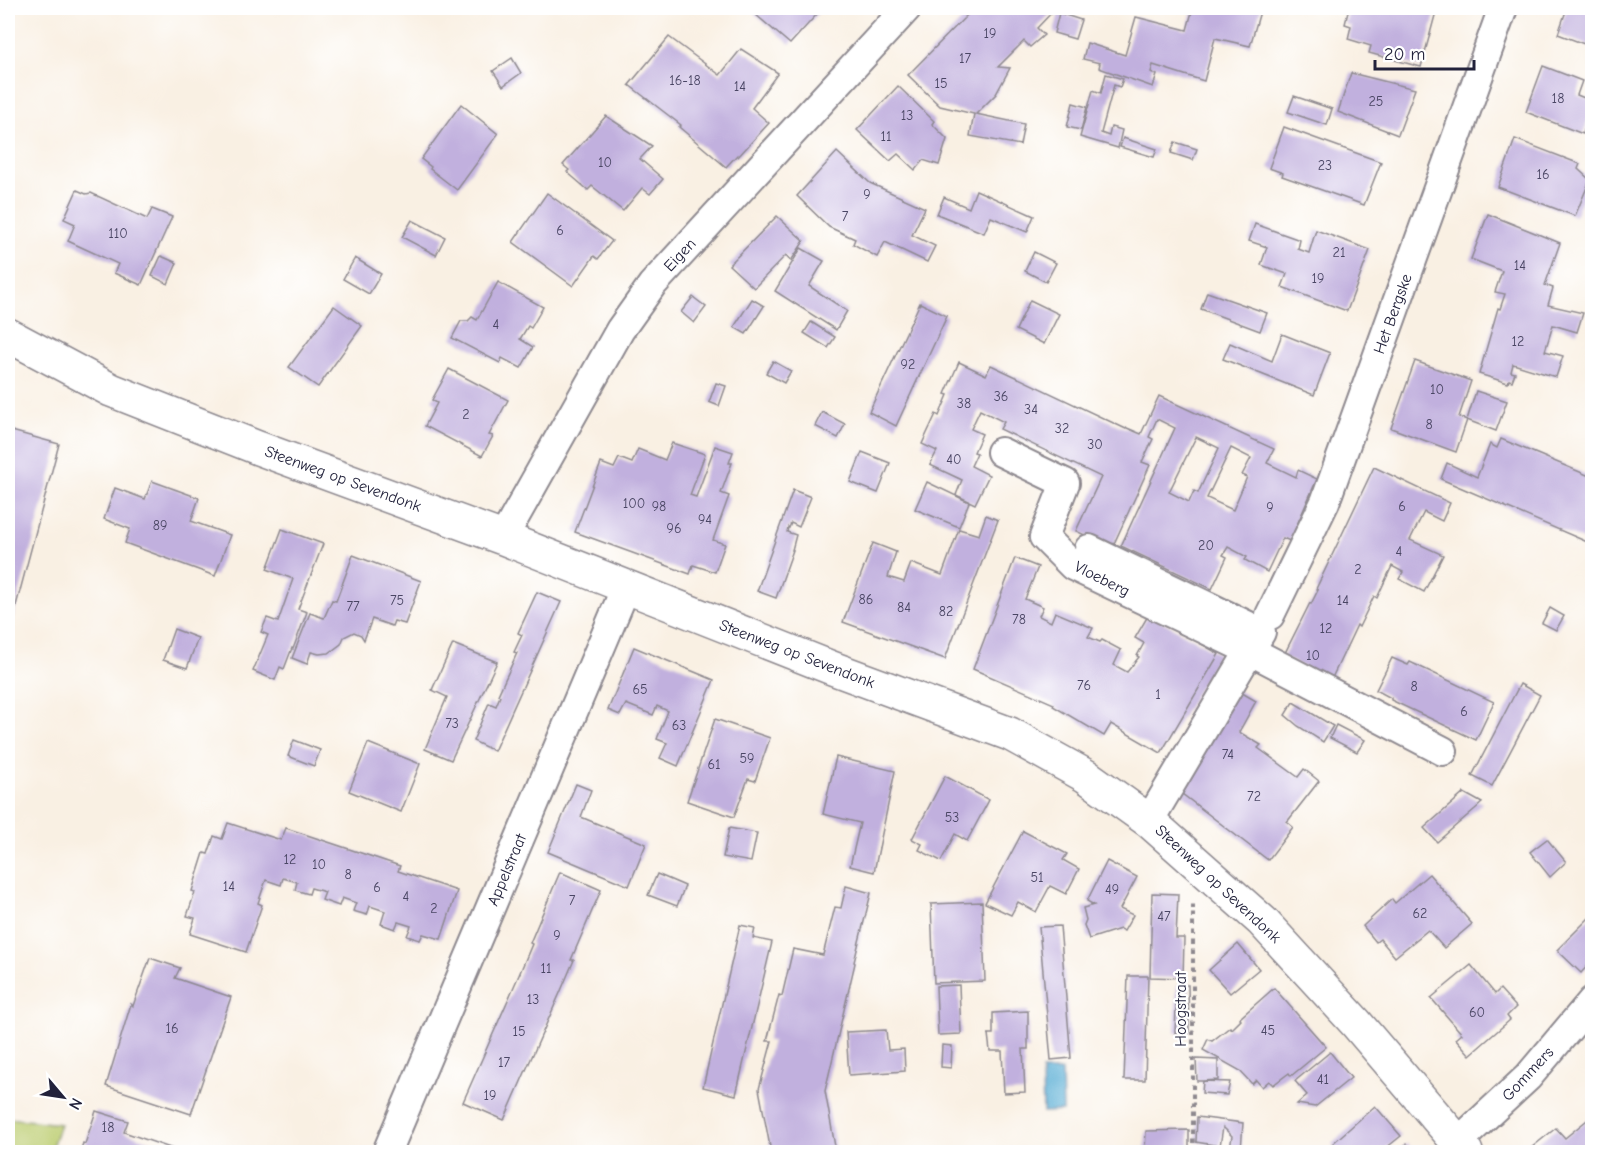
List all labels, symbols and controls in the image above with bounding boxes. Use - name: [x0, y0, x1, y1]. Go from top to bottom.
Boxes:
- house number: 19: [984, 25, 996, 42]
- scale bar: [1375, 33, 1474, 71]
- text: 20 m: [1384, 44, 1425, 65]
- house number: 17: [959, 50, 971, 67]
- house number: 16-18: [669, 72, 701, 89]
- house number: 15: [934, 75, 948, 92]
- house number: 14: [734, 78, 746, 95]
- house number: 18: [1552, 90, 1564, 107]
- house number: 25: [1369, 93, 1383, 110]
- house number: 13: [901, 107, 913, 124]
- house number: 11: [880, 128, 892, 145]
- house number: 10: [598, 154, 612, 171]
- house number: 23: [1318, 157, 1332, 174]
- house number: 16: [1536, 166, 1550, 183]
- house number: 9: [863, 186, 871, 203]
- house number: 7: [842, 208, 849, 225]
- house number: 6: [556, 222, 564, 239]
- house number: 110: [108, 225, 128, 242]
- street label: Eigen: [660, 235, 700, 275]
- house number: 21: [1333, 244, 1345, 261]
- house number: 14: [1514, 257, 1526, 274]
- house number: 19: [1312, 270, 1324, 287]
- street label: Het Bergske: [1370, 272, 1416, 356]
- house number: 4: [493, 316, 500, 333]
- house number: 12: [1512, 333, 1524, 350]
- house number: 92: [901, 356, 915, 373]
- house number: 10: [1430, 381, 1444, 398]
- house number: 36: [994, 388, 1008, 405]
- house number: 38: [957, 395, 971, 412]
- house number: 34: [1024, 401, 1038, 418]
- house number: 2: [462, 406, 470, 423]
- house number: 8: [1425, 416, 1433, 433]
- house number: 32: [1055, 420, 1069, 437]
- house number: 30: [1087, 436, 1103, 453]
- street label: Steenweg op Sevendonk: [262, 442, 424, 516]
- house number: 40: [946, 451, 962, 468]
- house number: 100: [623, 495, 645, 512]
- house number: 98: [652, 498, 666, 515]
- house number: 6: [1398, 498, 1406, 515]
- house number: 9: [1266, 499, 1274, 516]
- house number: 94: [698, 511, 712, 528]
- house number: 89: [153, 517, 167, 534]
- house number: 96: [666, 520, 682, 537]
- house number: 20: [1198, 537, 1214, 554]
- house number: 4: [1396, 543, 1403, 560]
- street label: Vloeberg: [1071, 557, 1133, 601]
- house number: 2: [1354, 561, 1362, 578]
- house number: 86: [859, 591, 873, 608]
- house number: 75: [390, 592, 404, 609]
- house number: 14: [1337, 592, 1349, 609]
- house number: 77: [346, 598, 360, 615]
- house number: 84: [897, 599, 911, 616]
- house number: 82: [939, 603, 953, 620]
- house number: 78: [1012, 611, 1026, 628]
- street label: Steenweg op Sevendonk: [717, 616, 877, 692]
- house number: 12: [1320, 620, 1332, 637]
- house number: 10: [1306, 647, 1320, 664]
- house number: 76: [1077, 677, 1091, 694]
- house number: 8: [1410, 678, 1418, 695]
- house number: 65: [632, 681, 648, 698]
- house number: 1: [1155, 686, 1161, 703]
- house number: 6: [1460, 703, 1468, 720]
- house number: 73: [445, 715, 459, 732]
- house number: 63: [672, 717, 686, 734]
- house number: 74: [1222, 746, 1234, 763]
- house number: 59: [739, 750, 755, 767]
- house number: 61: [707, 756, 721, 773]
- house number: 72: [1247, 788, 1261, 805]
- house number: 53: [945, 809, 959, 826]
- street label: Steenweg op Sevendonk: [1152, 821, 1285, 947]
- street label: Appelstraat: [484, 831, 530, 909]
- house number: 12: [284, 851, 296, 868]
- house number: 10: [312, 856, 326, 873]
- house number: 8: [344, 866, 352, 883]
- house number: 51: [1030, 869, 1044, 886]
- house number: 14: [223, 878, 235, 895]
- house number: 6: [373, 879, 381, 896]
- house number: 49: [1105, 881, 1119, 898]
- house number: 4: [403, 888, 410, 905]
- house number: 7: [569, 892, 576, 909]
- house number: 2: [430, 900, 438, 917]
- house number: 62: [1413, 905, 1427, 922]
- house number: 47: [1157, 908, 1171, 925]
- house number: 9: [553, 927, 561, 944]
- house number: 11: [540, 960, 552, 977]
- street label: Hoogstraat: [1172, 971, 1190, 1047]
- house number: 13: [527, 991, 539, 1008]
- house number: 60: [1469, 1004, 1485, 1021]
- house number: 16: [165, 1020, 179, 1037]
- house number: 45: [1261, 1022, 1275, 1039]
- house number: 15: [512, 1023, 526, 1040]
- street label: Gommers: [1498, 1043, 1558, 1105]
- house number: 17: [498, 1054, 510, 1071]
- north arrow: [33, 1067, 93, 1127]
- house number: 41: [1317, 1071, 1329, 1088]
- house number: 19: [484, 1087, 496, 1104]
- text: N: [65, 1095, 86, 1113]
- house number: 18: [102, 1119, 114, 1136]

